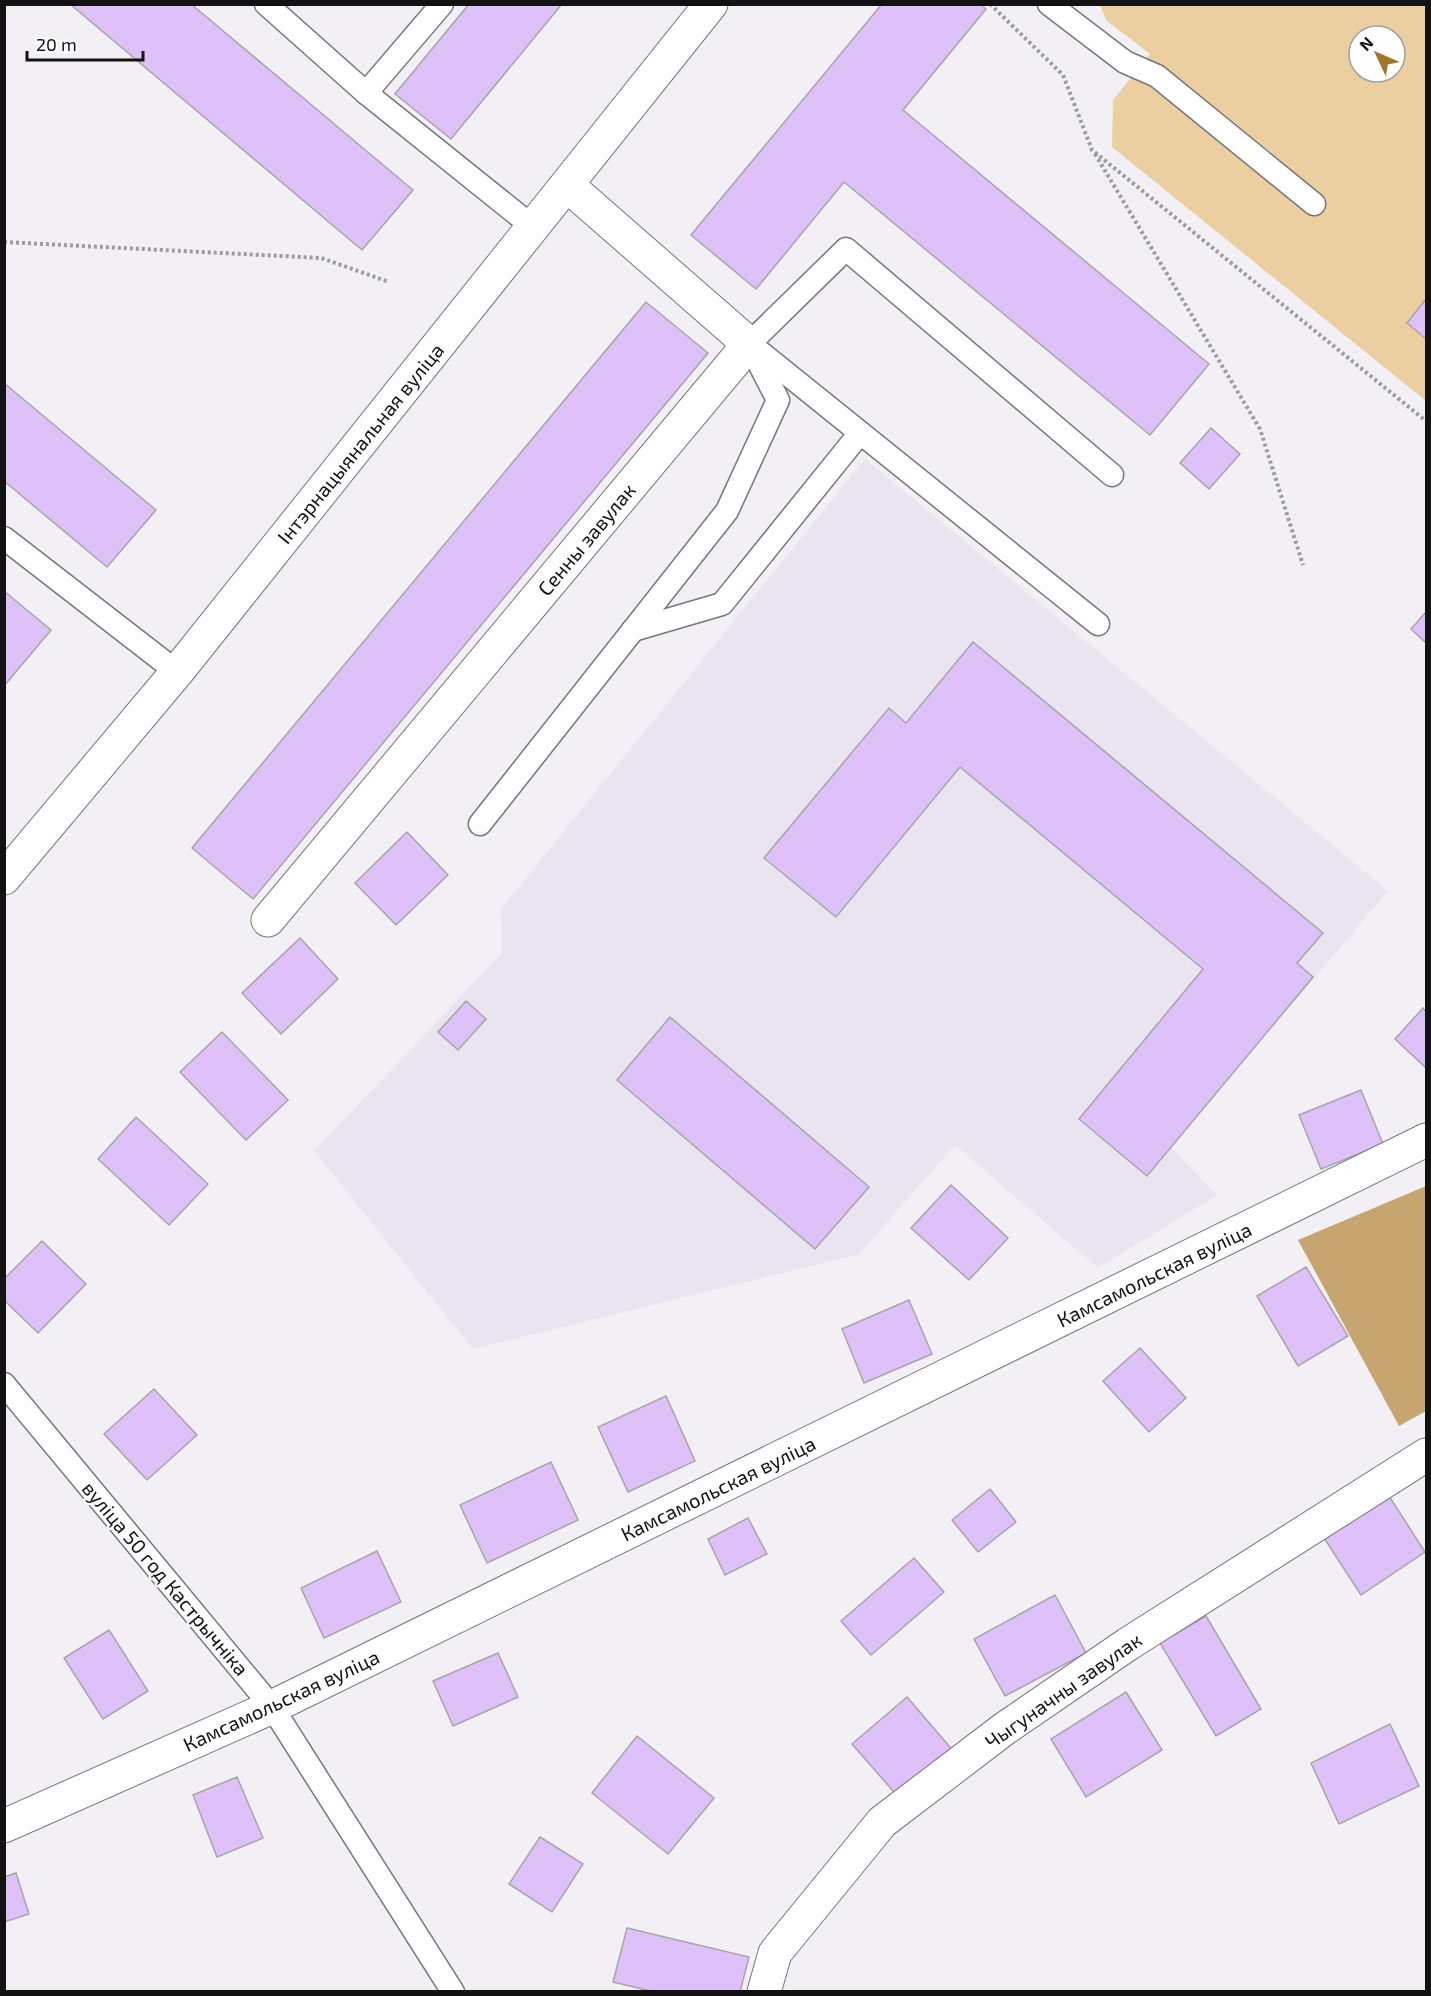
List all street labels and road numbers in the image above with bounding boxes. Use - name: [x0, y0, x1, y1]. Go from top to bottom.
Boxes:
- street label: Інтэрнацыянальная вуліца: [272, 338, 449, 549]
- street label: Сенны завулак: [532, 478, 641, 601]
- street label: Камсамольская вуліца: [1053, 1216, 1256, 1332]
- street label: Камсамольская вуліца: [617, 1430, 820, 1546]
- street label: вуліца 50 год Кастрычніка: [77, 1476, 254, 1681]
- street label: Чыгуначны завулак: [980, 1627, 1147, 1754]
- street label: Камсамольская вуліца: [179, 1644, 383, 1757]

